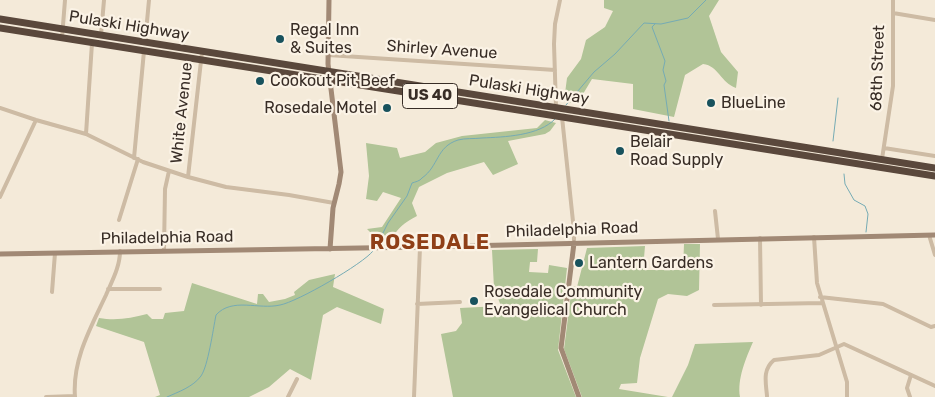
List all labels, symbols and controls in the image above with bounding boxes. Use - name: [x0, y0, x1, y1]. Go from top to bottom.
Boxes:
- street label: Pulaski Highway: [68, 7, 190, 45]
- place label: Regal Inn & Suites: [290, 20, 359, 58]
- street label: 68th Street: [867, 25, 889, 111]
- marker: Regal Inn & Suites: [274, 33, 286, 45]
- street label: Shirley Avenue: [386, 37, 498, 63]
- street label: White Avenue: [167, 61, 197, 165]
- place label: Cookout Pit Beef: [270, 71, 395, 91]
- street label: Pulaski Highway: [468, 71, 590, 109]
- marker: Cookout Pit Beef: [254, 75, 266, 87]
- road number: US 40: [402, 84, 458, 108]
- place label: BlueLine: [721, 93, 786, 113]
- marker: BlueLine: [705, 97, 717, 109]
- place label: Rosedale Motel: [264, 98, 377, 118]
- marker: Rosedale Motel: [381, 102, 393, 114]
- place label: Belair Road Supply: [630, 132, 723, 170]
- marker: Belair Road Supply: [614, 145, 626, 157]
- street label: Philadelphia Road: [505, 218, 639, 242]
- street label: Philadelphia Road: [100, 227, 234, 249]
- district label: ROSEDALE: [369, 230, 491, 256]
- place label: Lantern Gardens: [589, 253, 713, 273]
- marker: Lantern Gardens: [573, 257, 585, 269]
- place label: Rosedale Community Evangelical Church: [484, 282, 642, 320]
- marker: Rosedale Community Evangelical Church: [468, 295, 480, 307]

